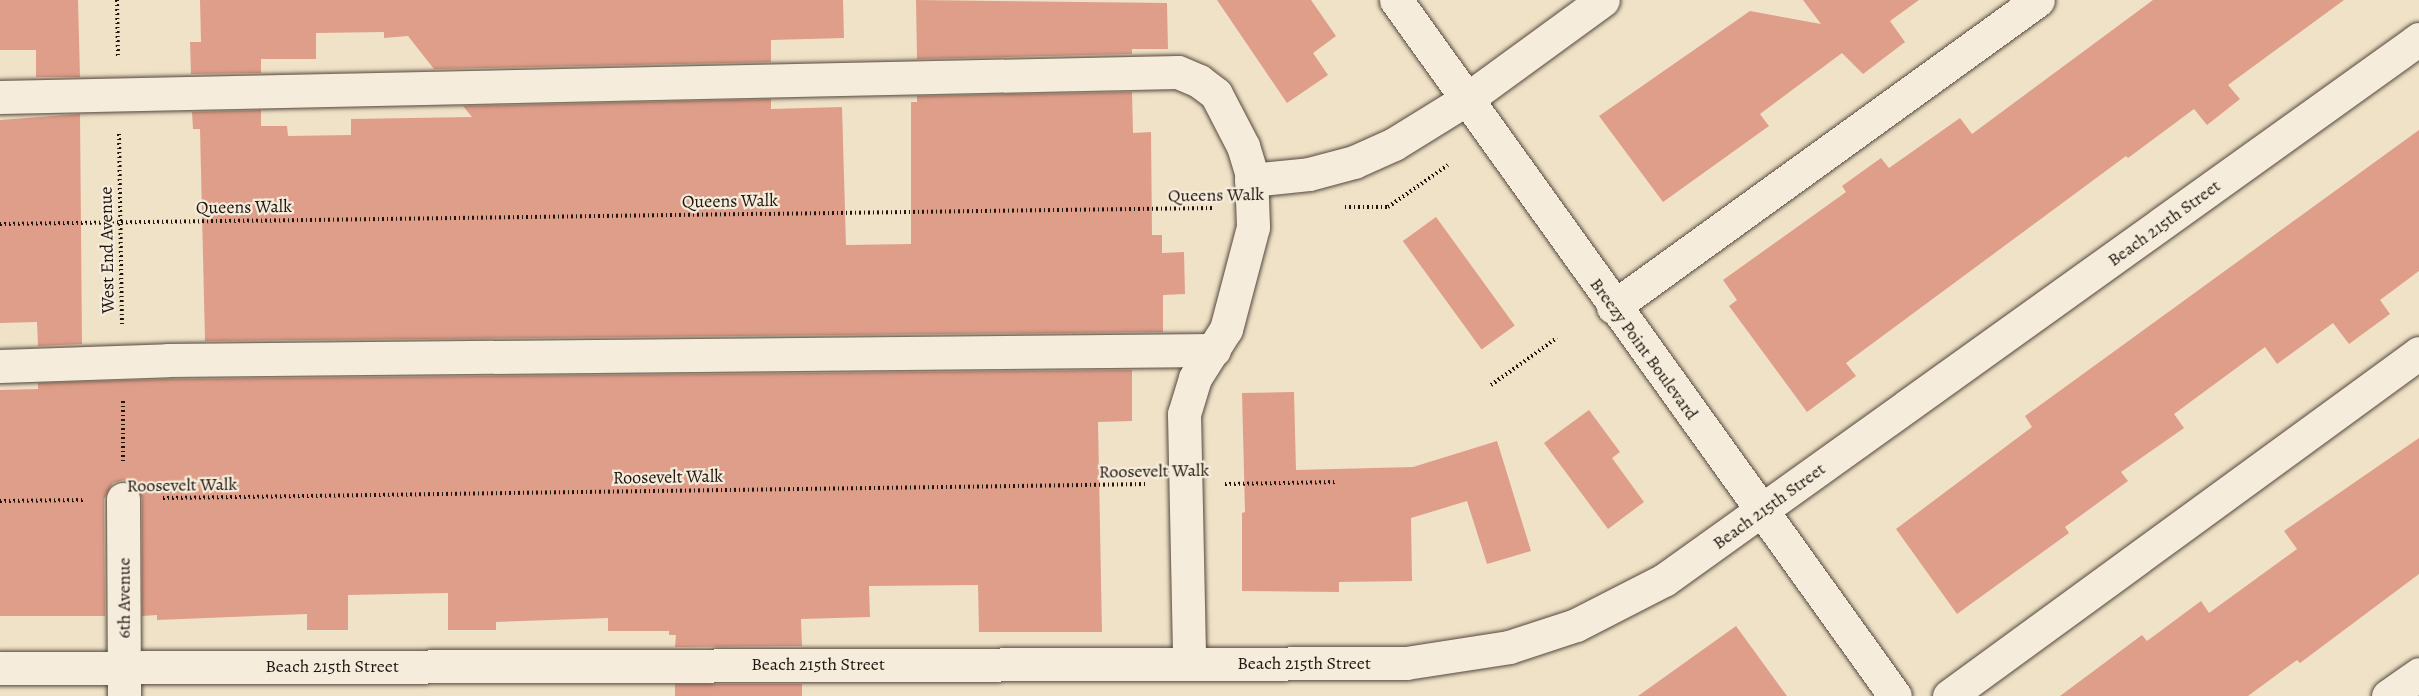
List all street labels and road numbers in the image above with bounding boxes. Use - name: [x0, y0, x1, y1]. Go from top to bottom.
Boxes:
- street label: Beach 215th Street: [2104, 175, 2224, 271]
- street label: Queens Walk: [1168, 183, 1264, 207]
- street label: West End Avenue: [95, 186, 119, 314]
- street label: Queens Walk: [682, 189, 778, 213]
- street label: Queens Walk: [196, 195, 292, 219]
- street label: Breezy Point Boulevard: [1585, 274, 1703, 424]
- street label: Beach 215th Street: [1709, 458, 1829, 554]
- street label: Roosevelt Walk: [1099, 459, 1209, 483]
- street label: Roosevelt Walk: [613, 465, 723, 489]
- street label: Roosevelt Walk: [127, 473, 237, 497]
- street label: 6th Avenue: [113, 557, 135, 639]
- street label: Beach 215th Street: [1237, 652, 1371, 674]
- street label: Beach 215th Street: [751, 653, 885, 675]
- street label: Beach 215th Street: [265, 655, 399, 677]

